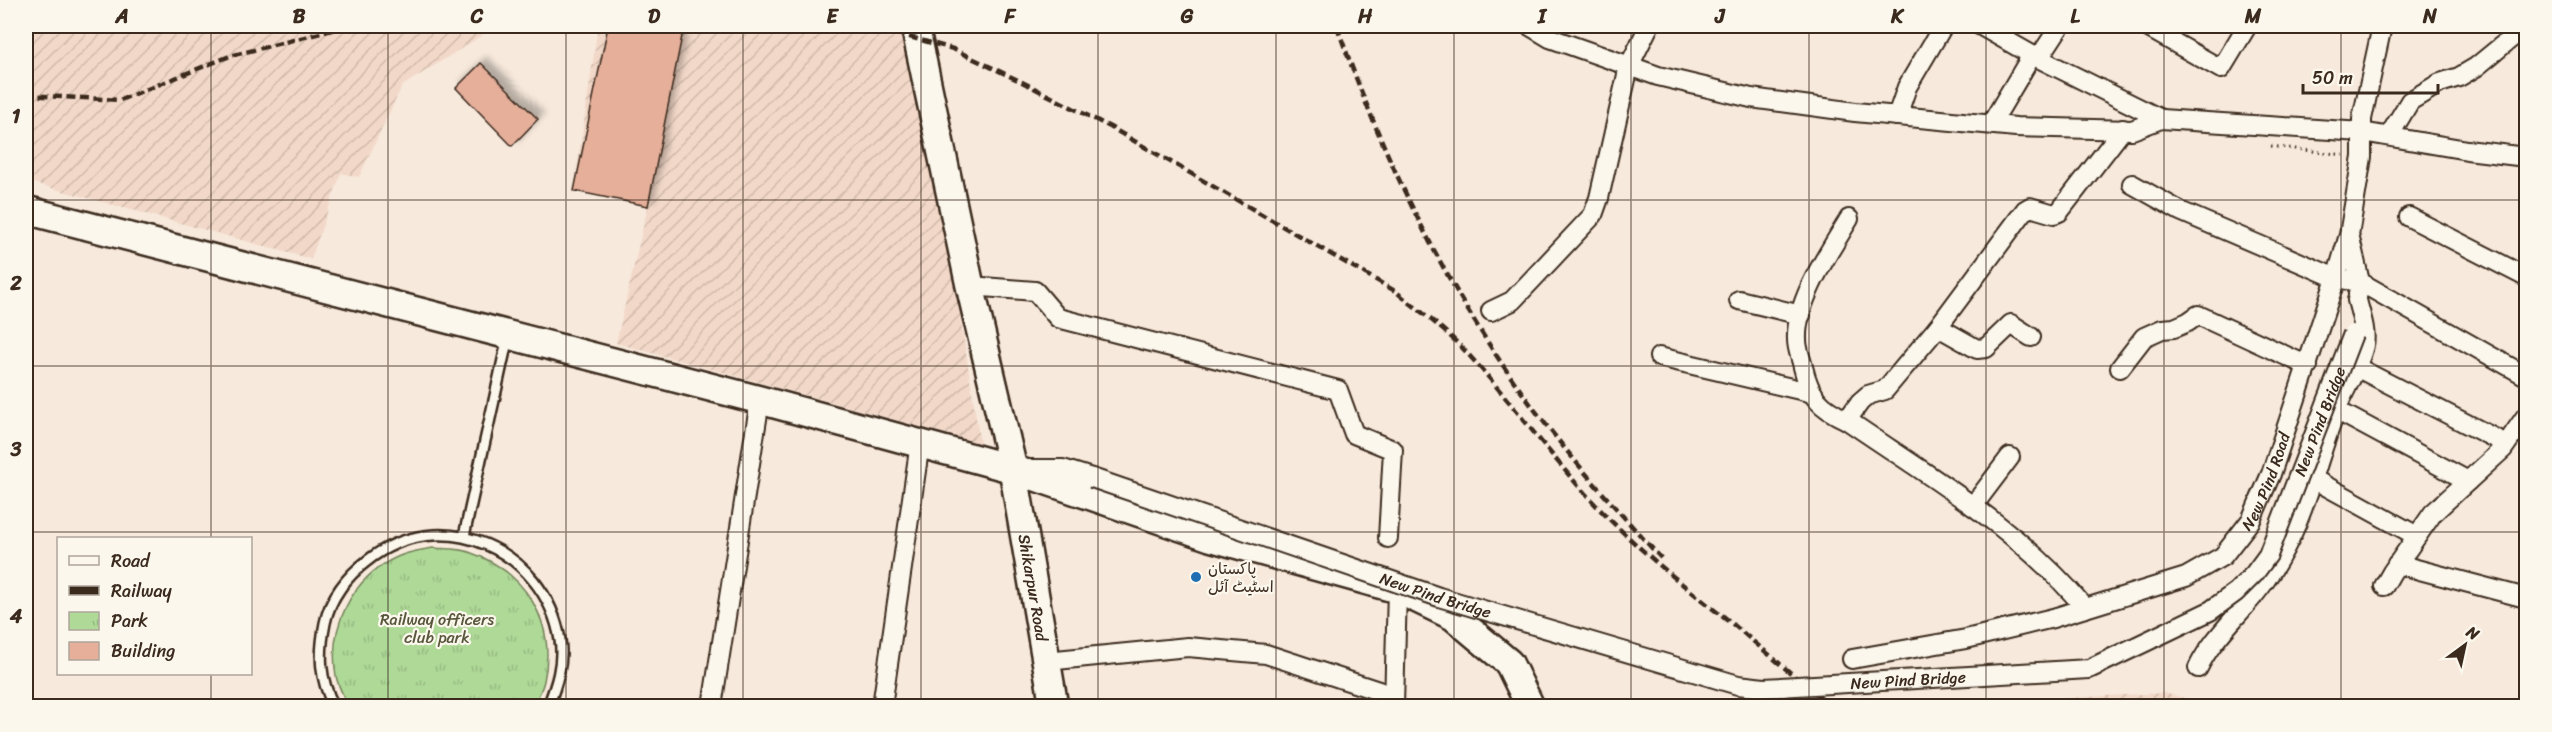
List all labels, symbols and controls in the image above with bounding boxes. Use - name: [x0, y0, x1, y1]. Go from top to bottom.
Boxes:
- text: A: [114, 0, 129, 34]
- text: B: [293, 0, 306, 34]
- text: C: [470, 0, 484, 34]
- text: D: [648, 0, 661, 34]
- text: E: [826, 0, 839, 34]
- text: F: [1004, 0, 1017, 34]
- text: G: [1180, 0, 1194, 34]
- text: H: [1357, 0, 1373, 34]
- text: I: [1537, 0, 1548, 34]
- text: J: [1714, 0, 1726, 34]
- text: K: [1890, 0, 1905, 34]
- text: L: [2070, 0, 2080, 34]
- text: M: [2244, 0, 2262, 34]
- text: N: [2422, 0, 2438, 34]
- scale bar: [2303, 57, 2438, 95]
- text: 50 m: [2312, 62, 2353, 94]
- text: 1: [12, 99, 21, 134]
- text: 2: [9, 266, 22, 301]
- street label: New Pind Bridge: [2285, 362, 2354, 480]
- street label: New Pind Road: [2233, 427, 2299, 537]
- text: 3: [10, 432, 22, 467]
- street label: Shikarpur Road: [1010, 532, 1057, 645]
- legend: [57, 537, 252, 675]
- text: Road: [111, 545, 151, 577]
- place label: پاکستان اسٹیٹ آئل: [1208, 554, 1274, 601]
- street label: New Pind Bridge: [1376, 563, 1495, 626]
- marker: پاکستان اسٹیٹ آئل: [1189, 570, 1203, 584]
- text: Railway: [111, 575, 173, 607]
- text: 4: [9, 599, 23, 634]
- text: Park: [111, 605, 148, 637]
- park label: Railway officers club park: [380, 605, 495, 652]
- north arrow: [2435, 615, 2495, 675]
- text: N: [2460, 617, 2486, 649]
- text: Building: [111, 635, 175, 667]
- street label: New Pind Bridge: [1849, 662, 1967, 697]

